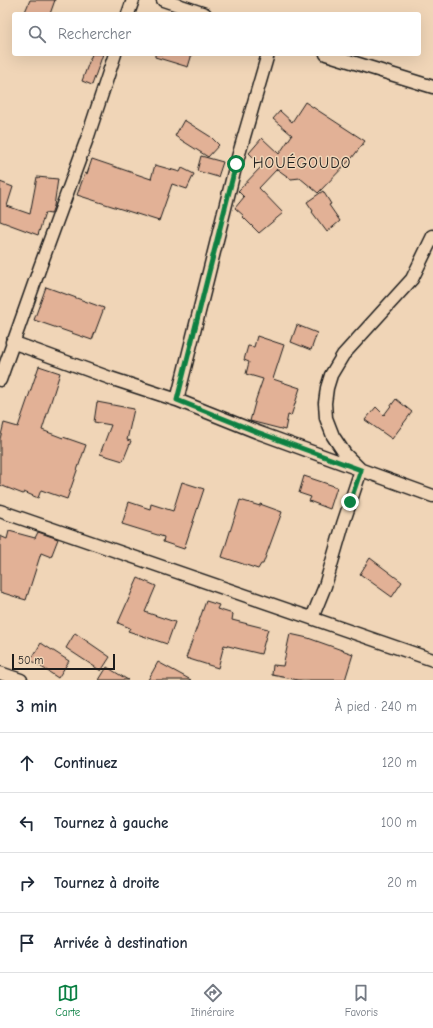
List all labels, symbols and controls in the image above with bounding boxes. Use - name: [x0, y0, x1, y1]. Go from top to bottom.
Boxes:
- search box: [12, 12, 421, 56]
- icon: search: [26, 23, 48, 45]
- text: Rechercher: [58, 25, 131, 43]
- district label: HOUÉGOUDO: [253, 153, 351, 172]
- route start: [227, 155, 245, 173]
- route end: [341, 493, 359, 511]
- scale bar: [12, 652, 115, 671]
- text: 50 m: [18, 654, 43, 667]
- text: 3 min: [16, 697, 57, 716]
- text: À pied · 240 m: [335, 699, 417, 714]
- icon: ahead: [16, 752, 38, 774]
- text: Continuez: [54, 754, 117, 772]
- text: 120 m: [382, 755, 417, 770]
- icon: left: [16, 812, 38, 834]
- text: Tournez à gauche: [54, 814, 168, 832]
- text: 100 m: [381, 815, 417, 830]
- icon: right: [16, 872, 38, 894]
- text: Tournez à droite: [54, 874, 159, 892]
- text: 20 m: [387, 875, 417, 890]
- icon: arrive: [16, 932, 38, 954]
- text: Arrivée à destination: [54, 934, 188, 952]
- tab: Carte: [55, 982, 80, 1019]
- tab: Itinéraire: [191, 982, 234, 1019]
- tab: Favoris: [345, 982, 378, 1019]

